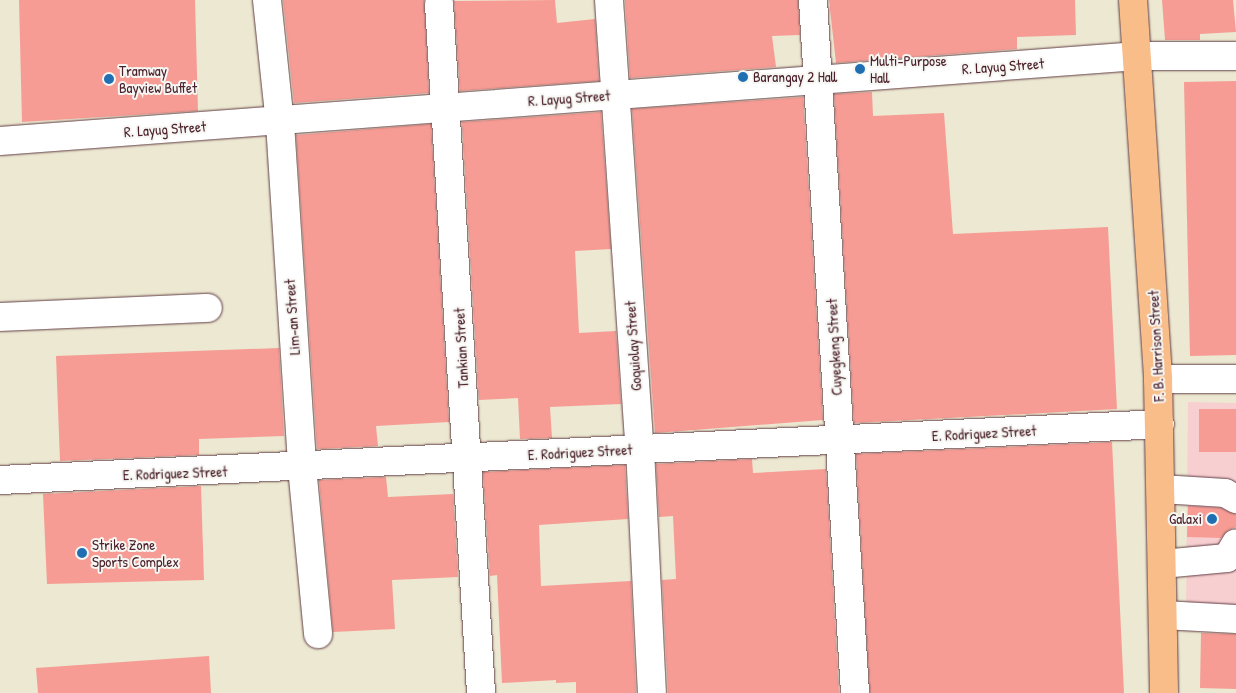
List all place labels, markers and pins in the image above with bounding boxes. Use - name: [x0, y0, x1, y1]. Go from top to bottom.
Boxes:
- place label: Multi-Purpose Hall: [870, 51, 947, 86]
- place label: Tramway Bayview Buffet: [119, 61, 197, 96]
- marker: Multi-Purpose Hall: [854, 63, 866, 75]
- place label: Barangay 2 Hall: [753, 68, 837, 86]
- marker: Barangay 2 Hall: [737, 71, 749, 83]
- marker: Tramway Bayview Buffet: [103, 73, 115, 85]
- place label: Galaxi: [1169, 510, 1202, 528]
- marker: Galaxi: [1206, 513, 1218, 525]
- place label: Strike Zone Sports Complex: [92, 535, 179, 570]
- marker: Strike Zone Sports Complex: [76, 547, 88, 559]

